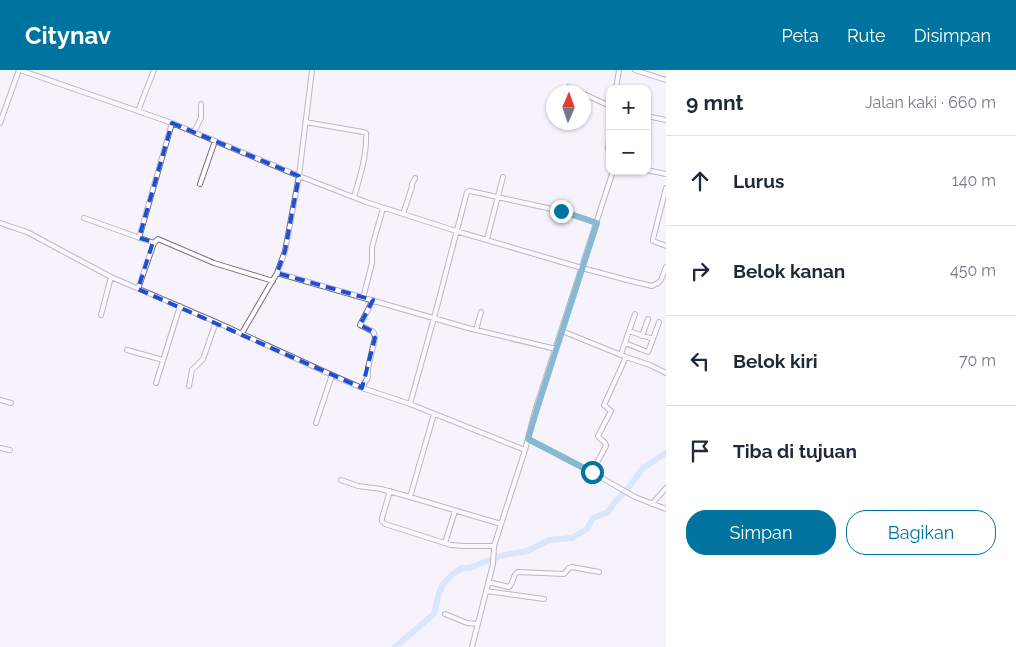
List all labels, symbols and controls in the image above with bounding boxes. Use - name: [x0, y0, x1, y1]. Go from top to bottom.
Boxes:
- text: Citynav: [25, 21, 111, 50]
- text: Peta: [782, 25, 819, 46]
- text: Rute: [847, 25, 886, 46]
- text: Disimpan: [914, 25, 991, 46]
- north arrow: [546, 85, 591, 130]
- map controls: [606, 85, 651, 175]
- button: +: [606, 85, 651, 130]
- text: 9 mnt: [686, 90, 744, 115]
- text: Jalan kaki · 660 m: [865, 93, 996, 112]
- button: −: [606, 130, 651, 175]
- icon: ahead: [686, 167, 714, 195]
- text: Lurus: [733, 170, 784, 192]
- text: 140 m: [952, 171, 996, 190]
- route end: [550, 200, 573, 223]
- icon: right: [686, 257, 714, 285]
- text: Belok kanan: [733, 260, 845, 282]
- text: 450 m: [950, 261, 996, 280]
- icon: left: [686, 347, 714, 375]
- text: Belok kiri: [733, 350, 818, 372]
- text: 70 m: [959, 351, 996, 370]
- icon: arrive: [686, 437, 714, 465]
- text: Tiba di tujuan: [733, 440, 857, 462]
- route start: [581, 461, 604, 484]
- button: Simpan: [686, 510, 836, 555]
- button: Bagikan: [846, 510, 996, 555]

